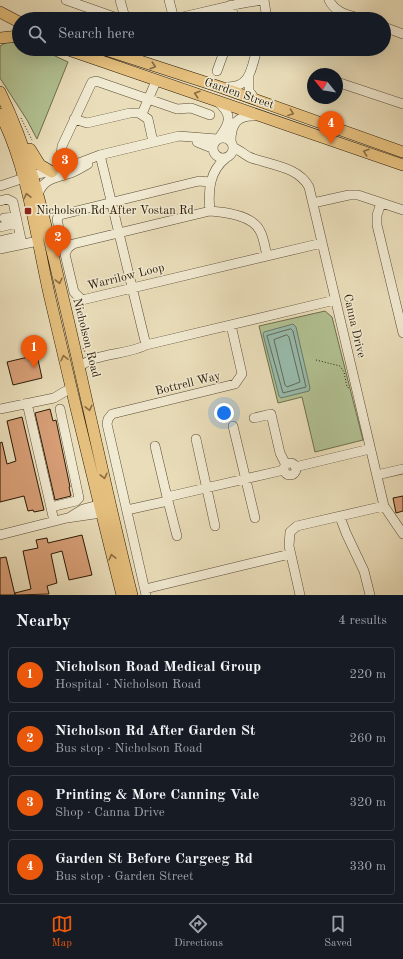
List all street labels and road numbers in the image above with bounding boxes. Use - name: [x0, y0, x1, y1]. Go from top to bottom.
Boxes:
- street label: Garden Street: [203, 76, 275, 112]
- street label: Warrilow Loop: [86, 262, 166, 292]
- street label: Canna Drive: [341, 293, 367, 360]
- street label: Nicholson Road: [70, 297, 102, 379]
- street label: Bottrell Way: [154, 370, 223, 398]

